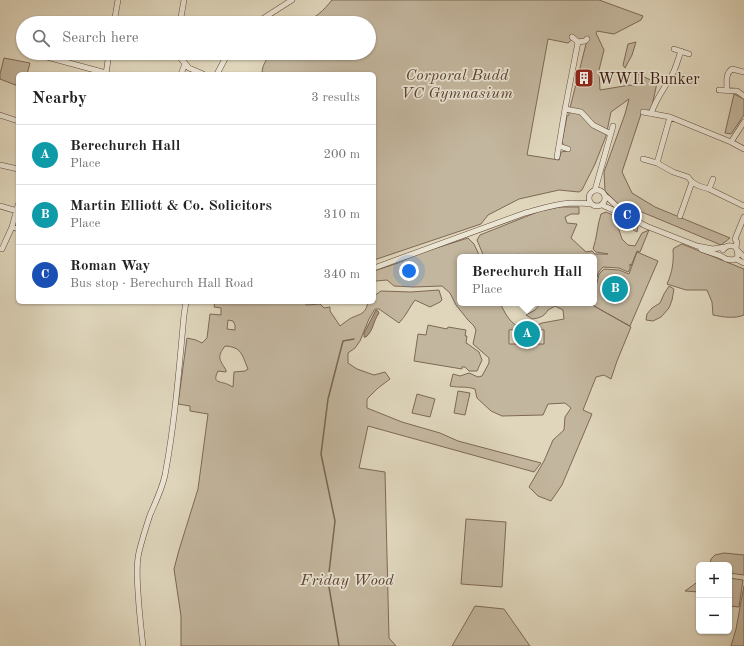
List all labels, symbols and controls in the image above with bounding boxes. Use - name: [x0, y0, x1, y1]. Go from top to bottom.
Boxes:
- search box: [16, 16, 376, 60]
- icon: search: [30, 27, 52, 49]
- text: Search here: [62, 31, 139, 46]
- building icon: WWII Bunker: [573, 67, 595, 89]
- park label: Corporal Budd VC Gymnasium: [401, 68, 513, 102]
- place label: WWII Bunker: [598, 72, 700, 88]
- text: Nearby: [32, 90, 87, 107]
- text: 3 results: [311, 91, 360, 104]
- text: Berechurch Hall: [70, 139, 180, 154]
- text: A: [40, 148, 50, 161]
- text: 200 m: [323, 148, 360, 161]
- text: Place: [70, 157, 100, 170]
- text: Martin Elliott & Co. Solicitors: [70, 199, 272, 214]
- pin: C: [614, 201, 640, 231]
- text: B: [40, 208, 50, 221]
- text: 310 m: [323, 208, 360, 221]
- text: Place: [70, 217, 100, 230]
- popup: [457, 254, 597, 306]
- text: Roman Way: [70, 259, 150, 274]
- your location: [399, 261, 419, 281]
- text: Berechurch Hall: [472, 265, 582, 280]
- text: C: [41, 268, 49, 281]
- text: 340 m: [323, 268, 360, 281]
- pin: B: [602, 274, 628, 304]
- text: Bus stop · Berechurch Hall Road: [70, 277, 253, 290]
- text: Place: [472, 283, 502, 296]
- pin: A: [514, 319, 540, 349]
- map controls: [696, 562, 732, 634]
- button: +: [696, 562, 732, 598]
- park label: Friday Wood: [299, 573, 394, 589]
- button: −: [696, 598, 732, 634]

